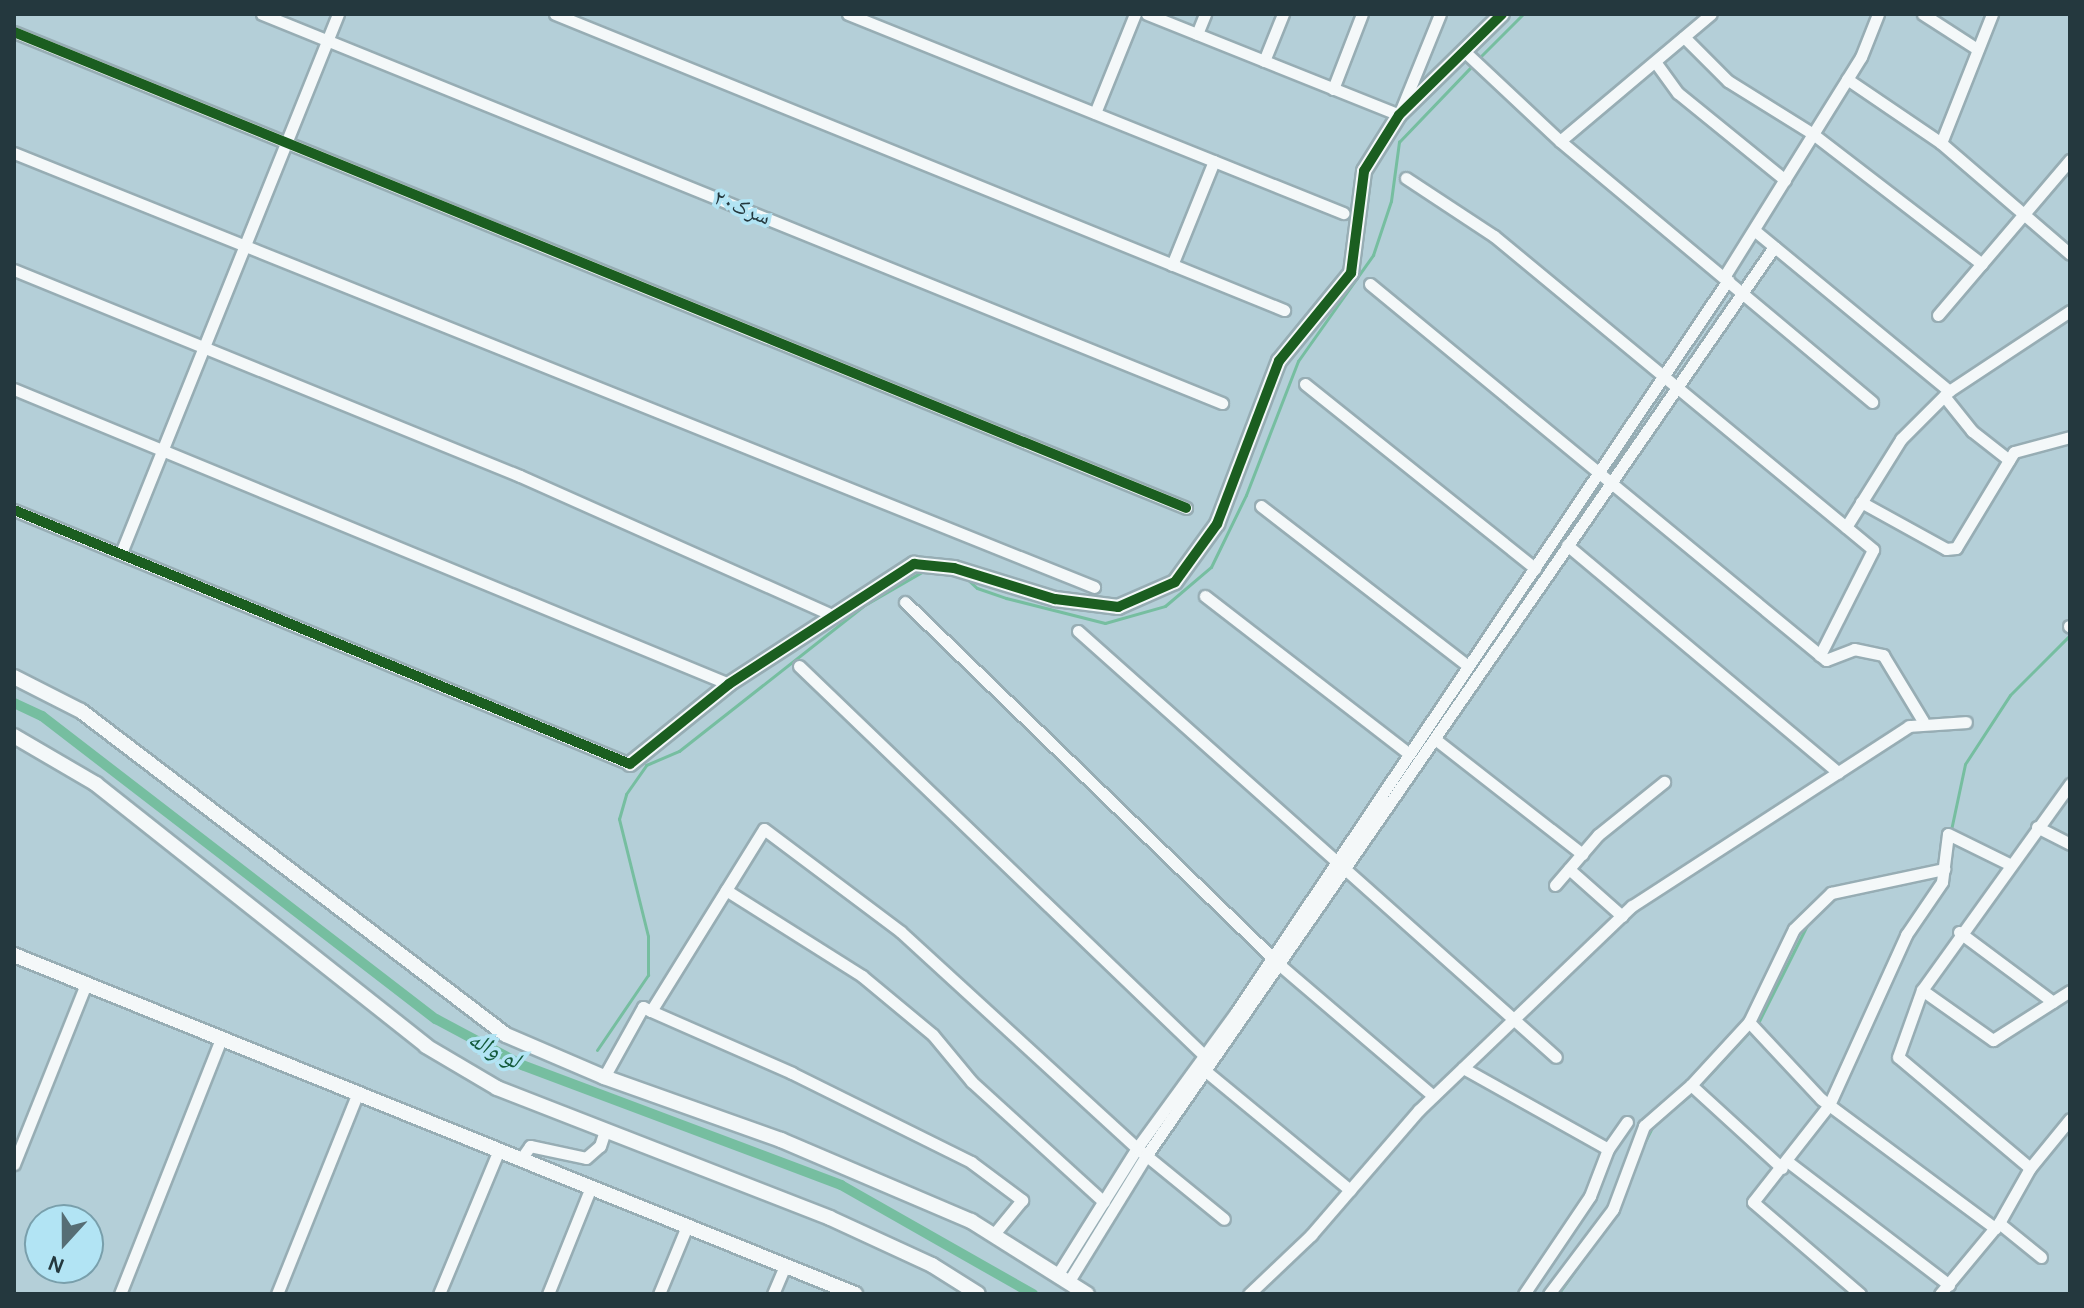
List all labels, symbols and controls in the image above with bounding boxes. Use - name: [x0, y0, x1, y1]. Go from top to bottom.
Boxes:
- street label: سرک۲۰: [710, 185, 774, 231]
- water label: لو واله: [463, 1025, 525, 1075]
- north arrow: [24, 1204, 104, 1284]
- text: N: [44, 1250, 68, 1280]

